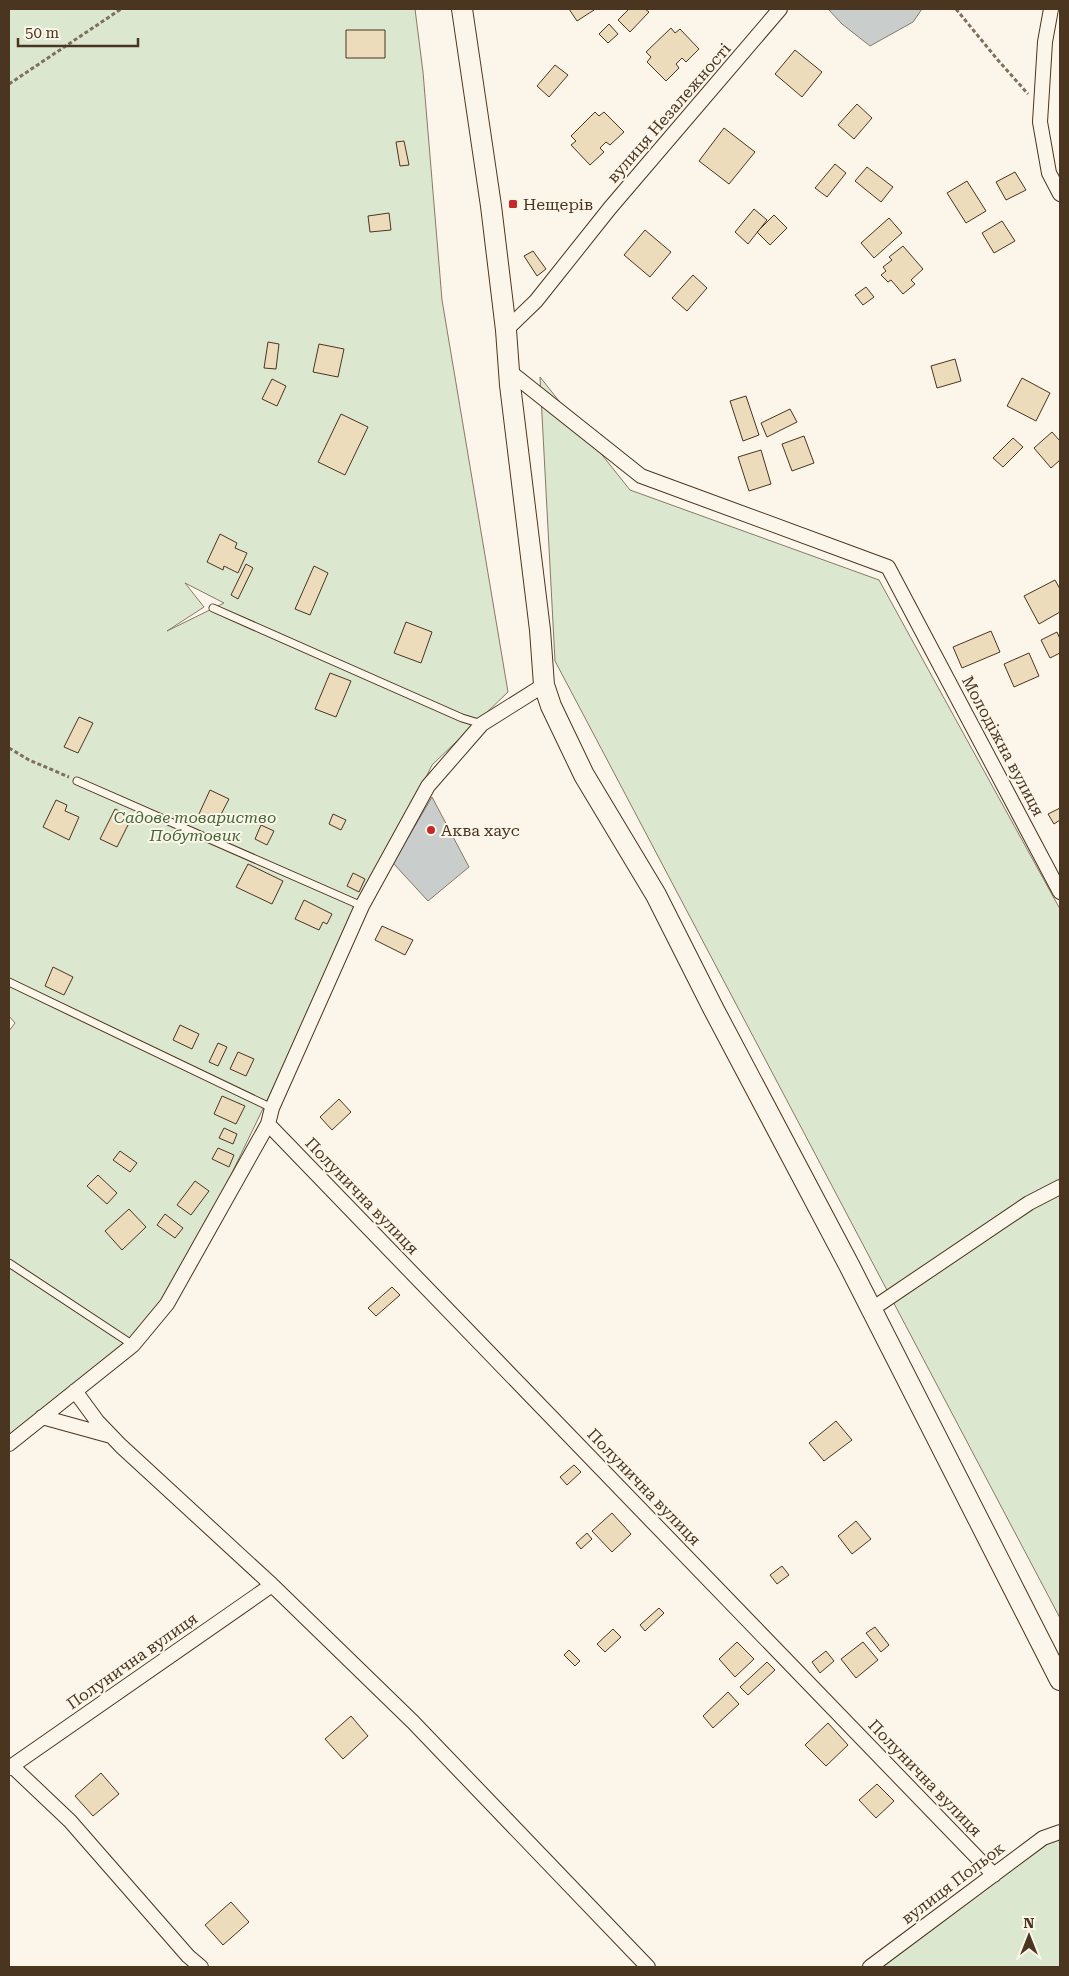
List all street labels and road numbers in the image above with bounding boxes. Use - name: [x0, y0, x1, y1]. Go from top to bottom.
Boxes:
- street label: вулиця Незалежності: [603, 39, 735, 187]
- street label: Молодіжна вулиця: [958, 673, 1048, 819]
- street label: Полунична вулиця: [301, 1134, 423, 1258]
- street label: Полунична вулиця: [583, 1425, 705, 1549]
- street label: Полунична вулиця: [63, 1609, 201, 1713]
- street label: Полунична вулиця: [864, 1716, 986, 1840]
- street label: вулиця Польок: [898, 1838, 1008, 1928]

